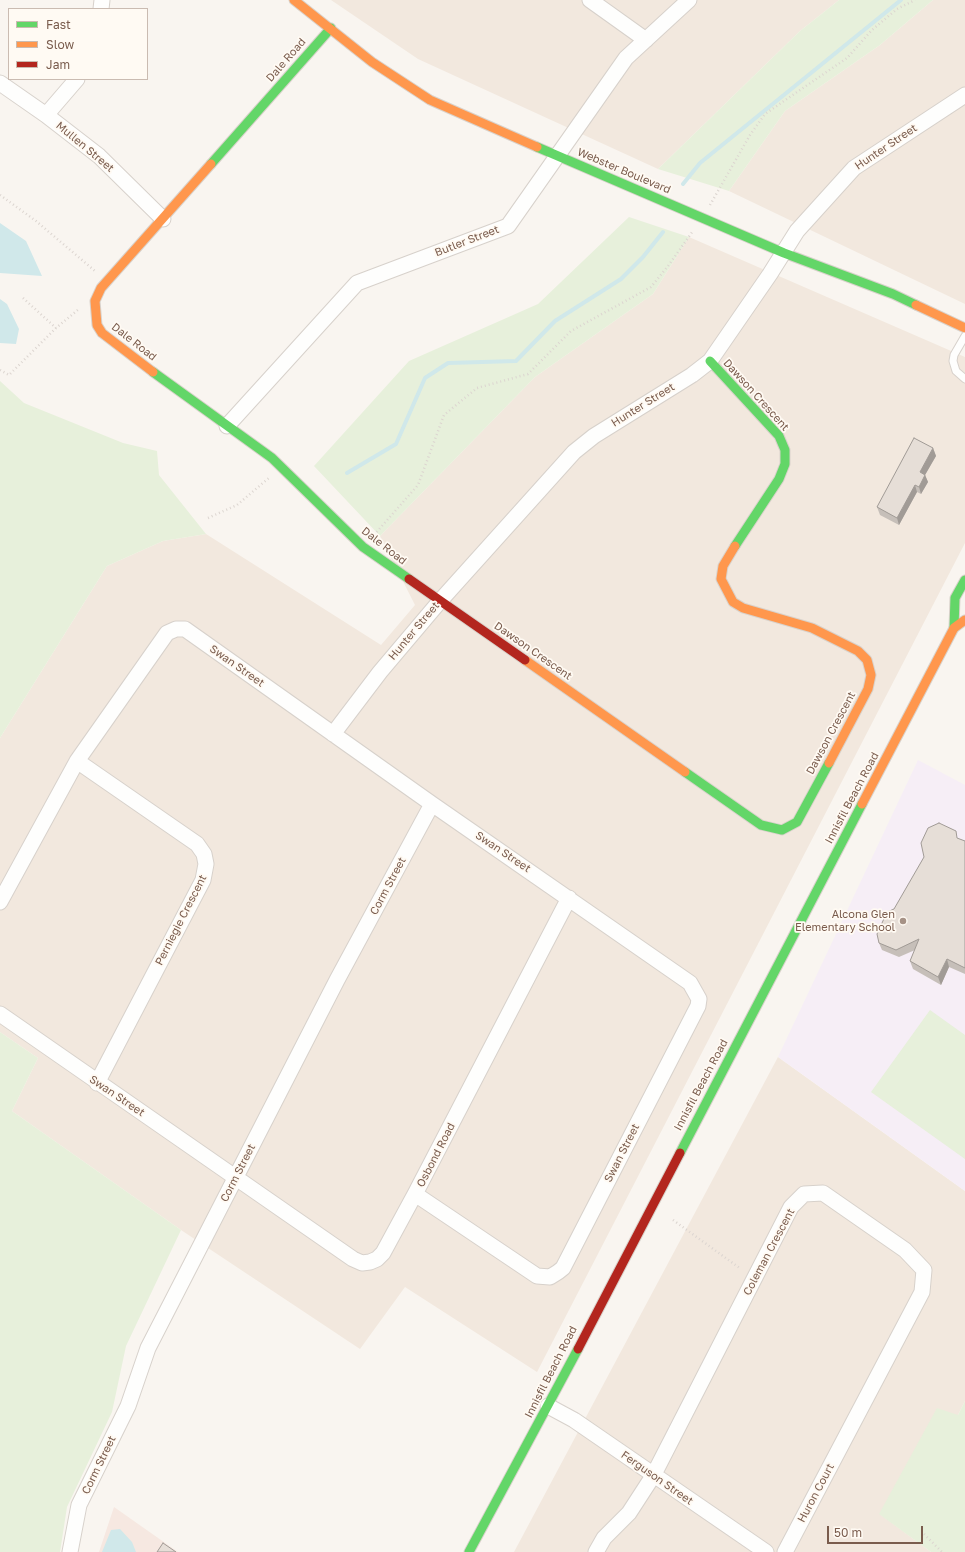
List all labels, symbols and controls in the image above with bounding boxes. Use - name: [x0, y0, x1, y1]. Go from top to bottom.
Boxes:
- legend: [8, 8, 148, 80]
- text: Fast: [46, 17, 71, 32]
- street label: Dale Road: [264, 36, 308, 84]
- text: Slow: [46, 37, 74, 52]
- text: Jam: [46, 57, 70, 72]
- street label: Mullen Street: [53, 119, 117, 175]
- street label: Hunter Street: [852, 121, 920, 173]
- street label: Webster Boulevard: [575, 145, 673, 197]
- street label: Butler Street: [433, 223, 501, 259]
- street label: Dale Road: [109, 320, 159, 364]
- street label: Dawson Crescent: [720, 356, 792, 434]
- street label: Hunter Street: [609, 380, 677, 430]
- street label: Dale Road: [359, 524, 409, 568]
- street label: Hunter Street: [386, 599, 442, 663]
- street label: Dawson Crescent: [492, 619, 574, 683]
- street label: Swan Street: [207, 642, 267, 690]
- street label: Dawson Crescent: [804, 689, 858, 777]
- street label: Innisfil Beach Road: [822, 750, 882, 846]
- street label: Swan Street: [473, 829, 533, 875]
- street label: Corm Street: [367, 855, 409, 917]
- street label: Perniegie Crescent: [152, 872, 210, 968]
- place label: Alcona Glen Elementary School: [795, 908, 895, 934]
- marker: Alcona Glen Elementary School: [898, 916, 908, 926]
- street label: Innisfil Beach Road: [671, 1037, 731, 1133]
- street label: Swan Street: [87, 1073, 147, 1119]
- street label: Osbond Road: [414, 1121, 458, 1189]
- street label: Swan Street: [602, 1122, 642, 1184]
- street label: Corm Street: [218, 1142, 258, 1204]
- street label: Coleman Crescent: [740, 1206, 798, 1298]
- street label: Innisfil Beach Road: [522, 1324, 580, 1420]
- street label: Corm Street: [79, 1434, 119, 1496]
- street label: Ferguson Street: [618, 1448, 696, 1508]
- street label: Huron Court: [795, 1461, 837, 1525]
- scale bar: [829, 1518, 925, 1544]
- text: 50 m: [834, 1525, 862, 1540]

